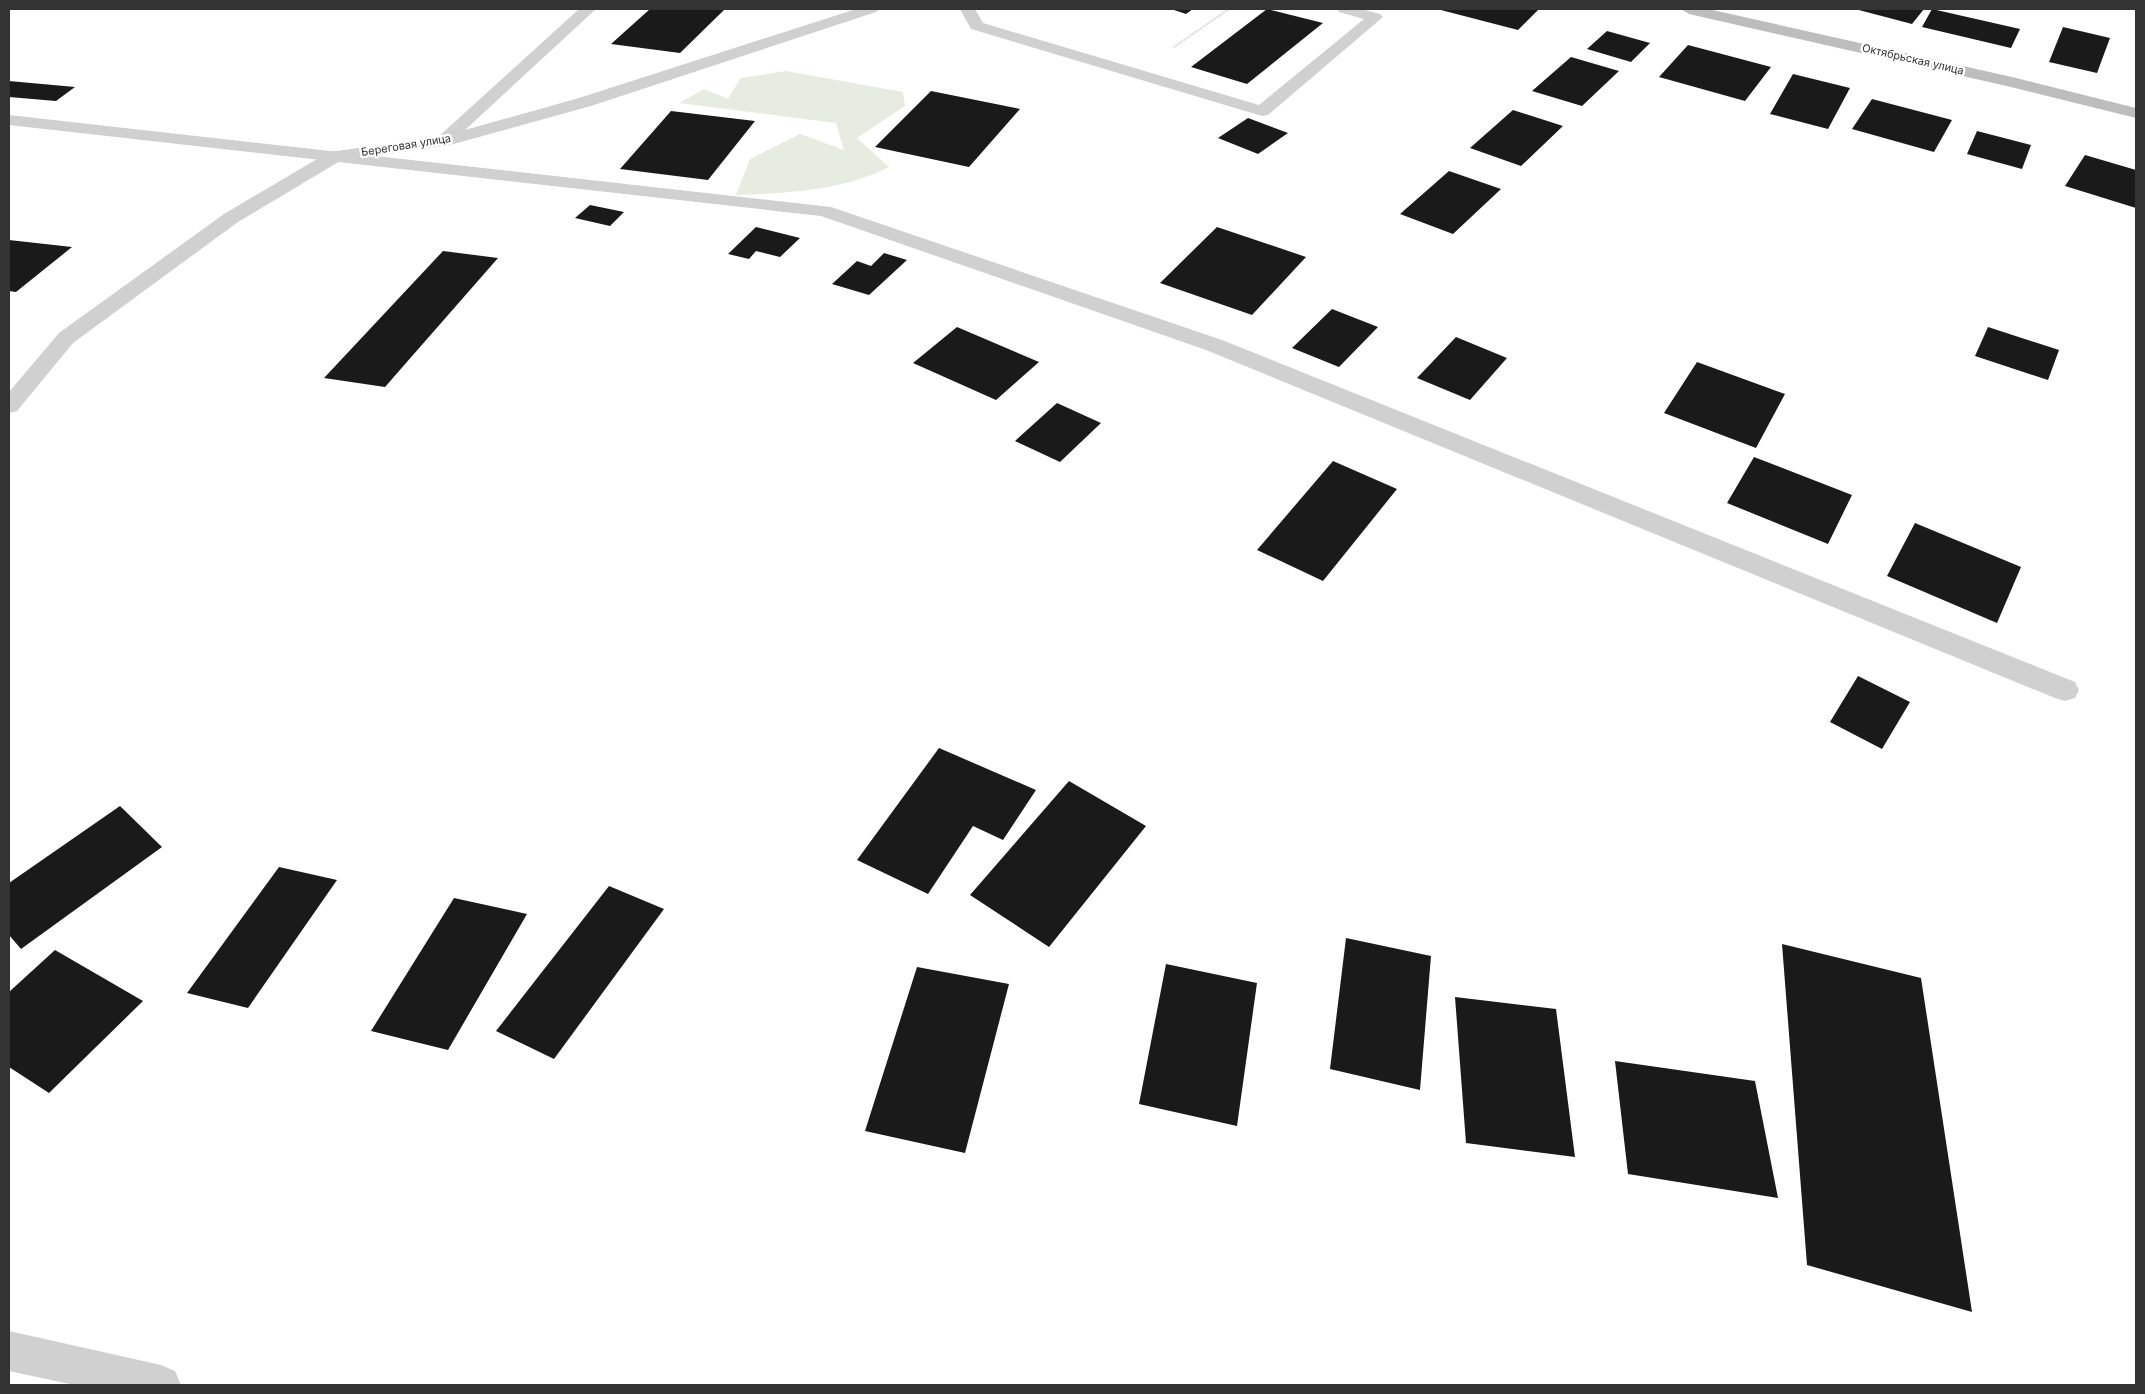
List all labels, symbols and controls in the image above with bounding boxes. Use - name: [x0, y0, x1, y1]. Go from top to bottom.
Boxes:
- street label: Октябрьская улица: [1861, 40, 1965, 78]
- street label: Береговая улица: [360, 131, 452, 159]

